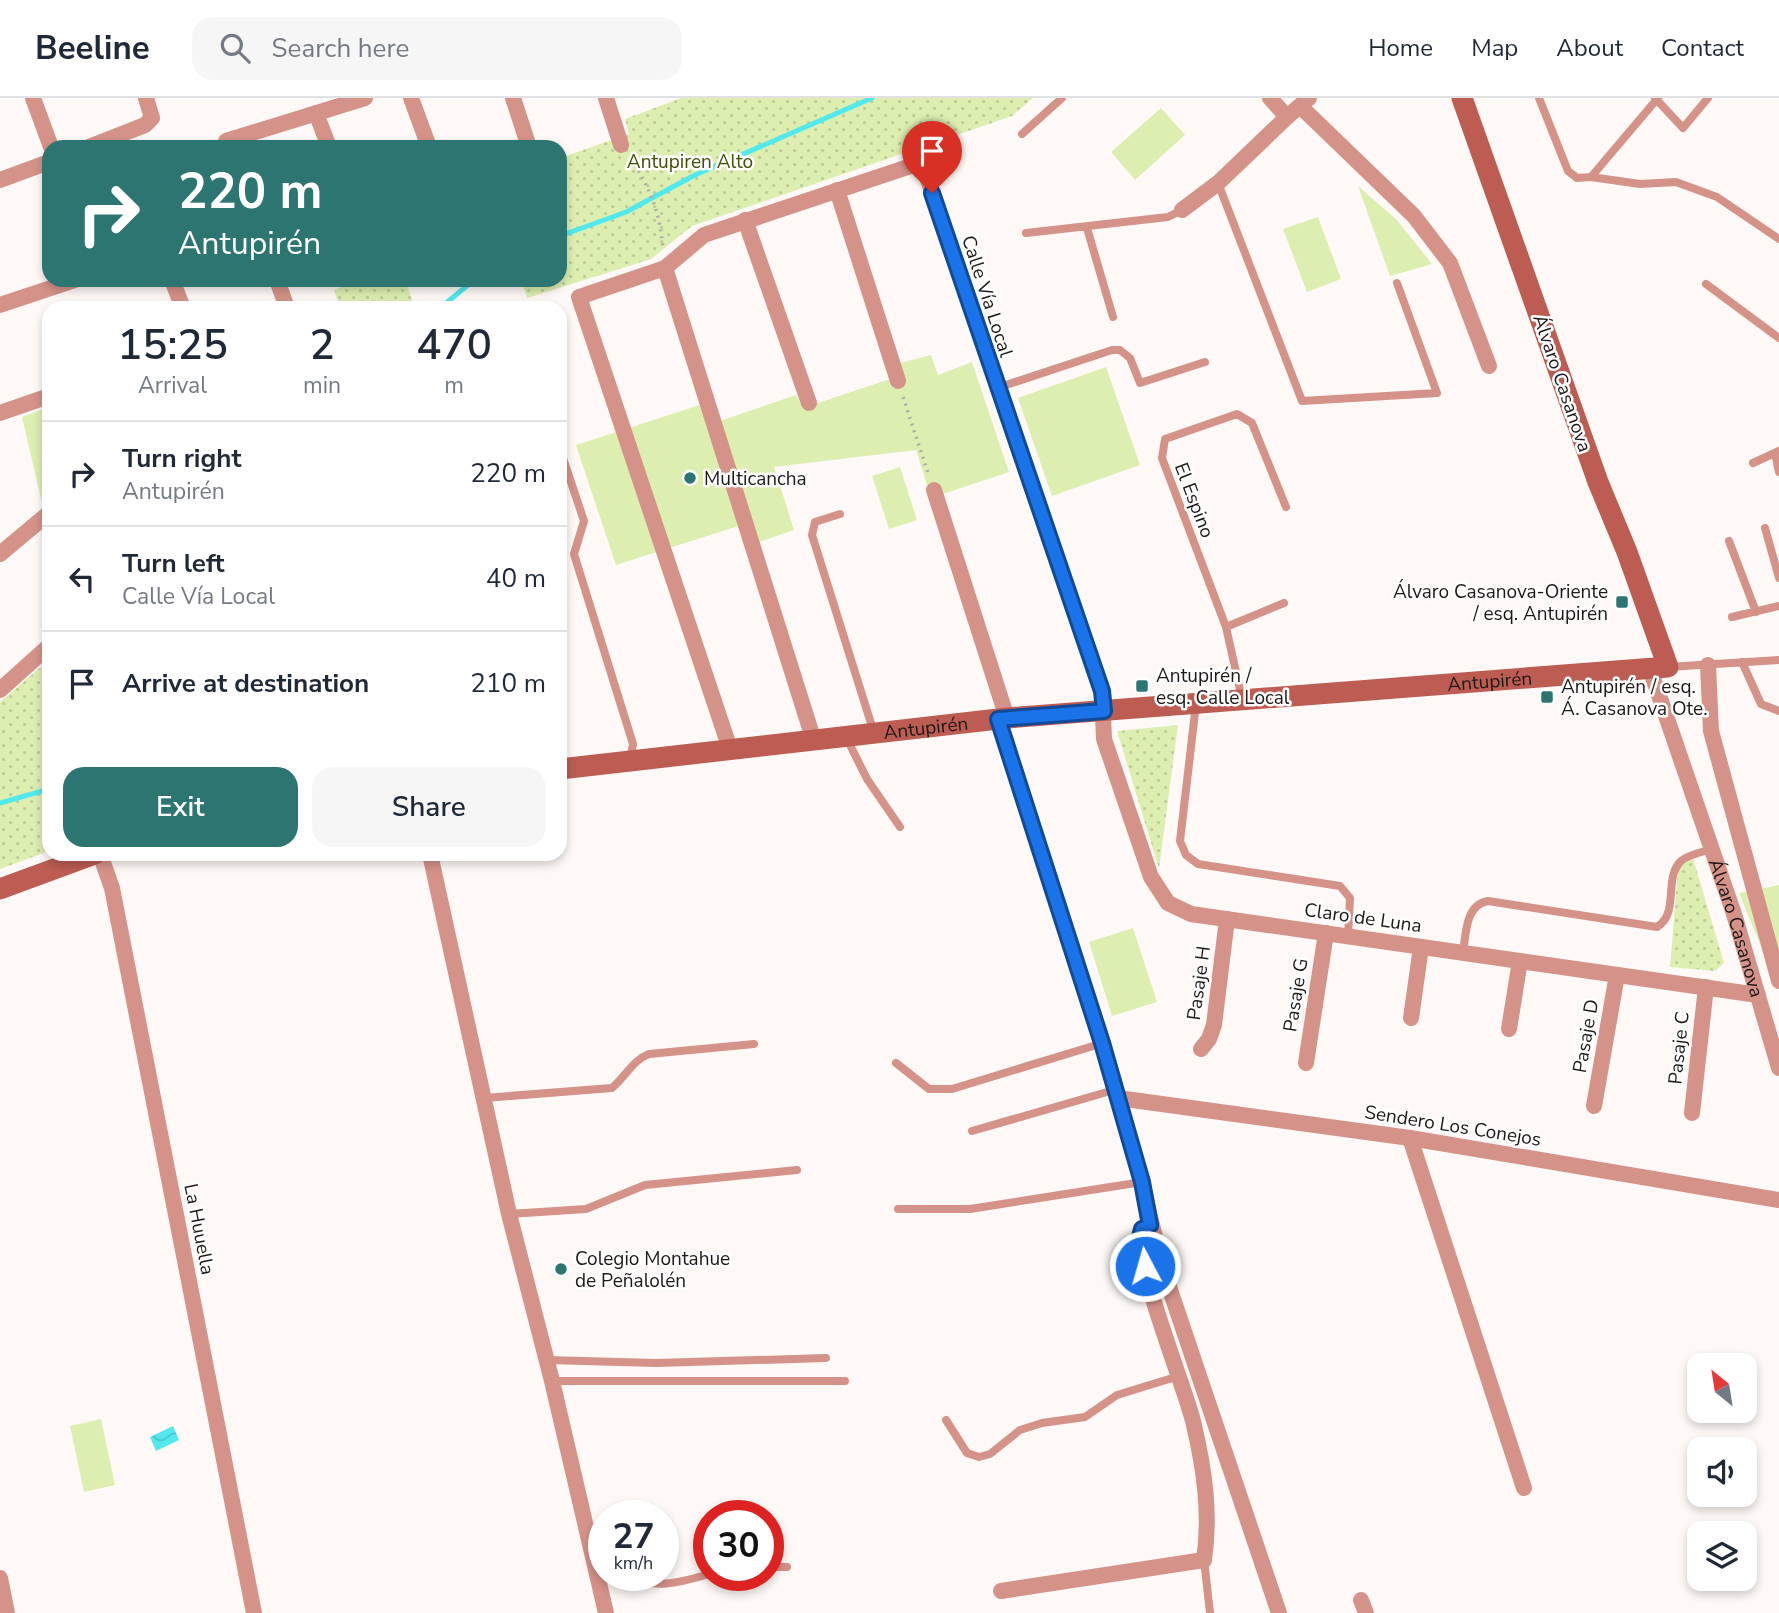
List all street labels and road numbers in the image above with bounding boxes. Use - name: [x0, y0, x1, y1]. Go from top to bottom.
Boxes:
- street label: Calle Vía Local: [955, 232, 1019, 361]
- street label: Álvaro Casanova: [1526, 311, 1598, 455]
- street label: El Espino: [1168, 459, 1220, 542]
- street label: Antupirén: [1446, 666, 1533, 698]
- street label: Antupirén: [882, 711, 969, 746]
- street label: Álvaro Casanova: [1702, 855, 1770, 1000]
- street label: Claro de Luna: [1302, 897, 1423, 939]
- street label: Pasaje H: [1181, 944, 1217, 1022]
- street label: Pasaje G: [1277, 957, 1315, 1034]
- street label: Pasaje D: [1567, 997, 1605, 1075]
- street label: Pasaje C: [1662, 1010, 1696, 1086]
- street label: Sendero Los Conejos: [1363, 1099, 1543, 1153]
- street label: La Huuella: [177, 1181, 221, 1277]

